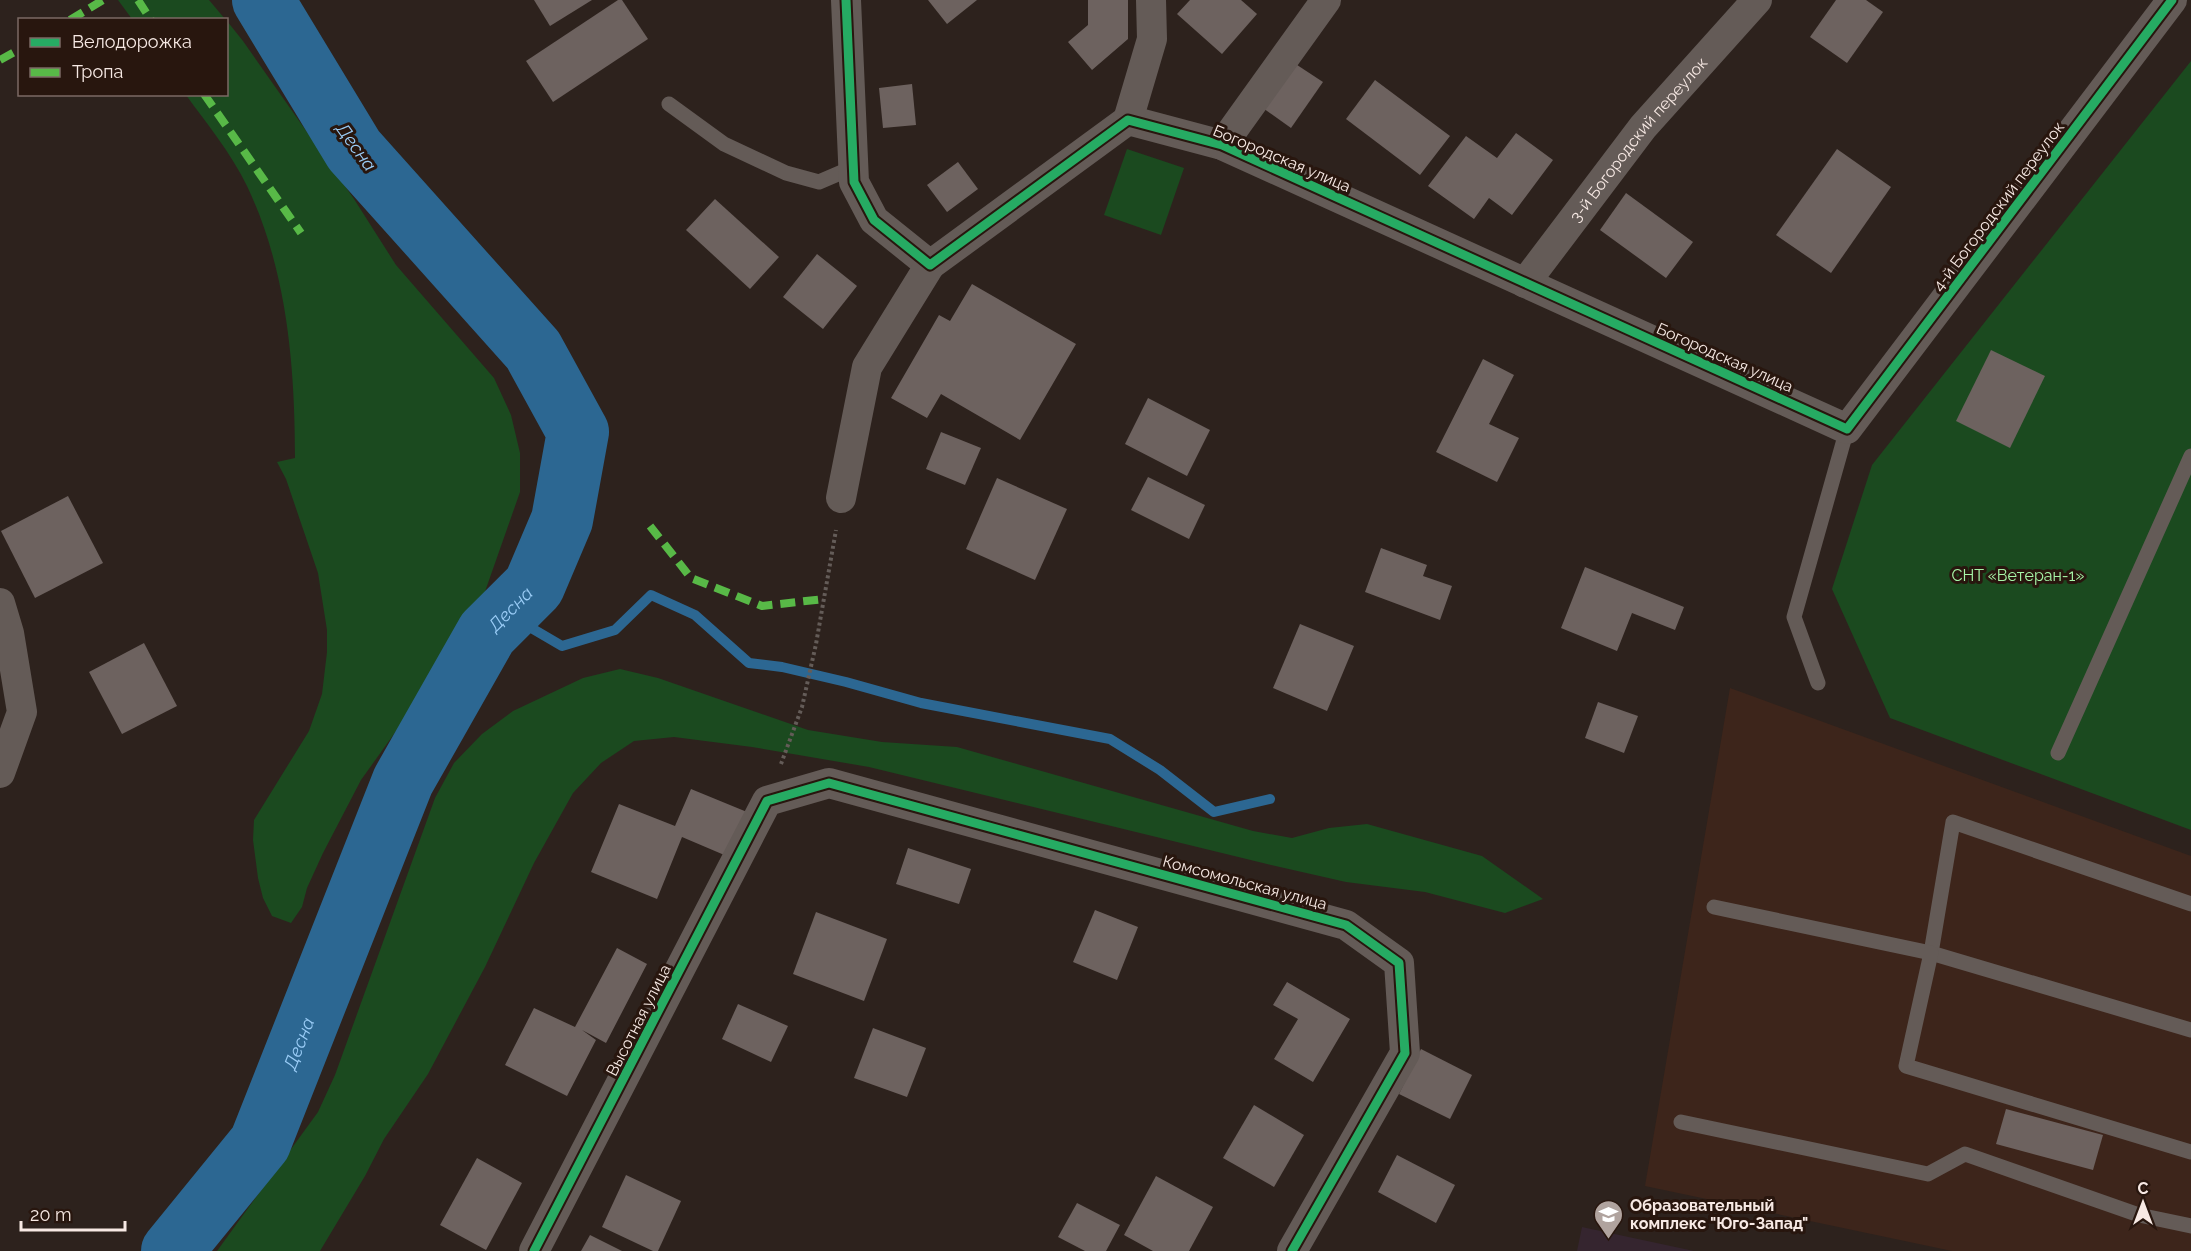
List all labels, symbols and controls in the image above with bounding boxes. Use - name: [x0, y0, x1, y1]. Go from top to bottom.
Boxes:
- legend: [18, 18, 228, 96]
- text: Велодорожка: [72, 31, 192, 52]
- street label: 3-й Богородский переулок: [1566, 53, 1711, 226]
- text: Тропа: [72, 61, 123, 82]
- water label: Десна: [331, 118, 381, 175]
- street label: 4-й Богородский переулок: [1929, 118, 2068, 295]
- street label: Богородская улица: [1210, 121, 1353, 196]
- street label: Богородская улица: [1654, 319, 1796, 396]
- park label: СНТ «Ветеран-1»: [1952, 566, 2084, 585]
- water label: Десна: [483, 582, 537, 636]
- street label: Комсомольская улица: [1161, 851, 1329, 914]
- street label: Высотная улица: [602, 961, 675, 1079]
- water label: Десна: [279, 1014, 319, 1074]
- north arrow: [2113, 1173, 2173, 1233]
- text: С: [2138, 1179, 2149, 1198]
- scale bar: [21, 1194, 124, 1232]
- place label: Образовательный комплекс "Юго-Запад": [1630, 1196, 1808, 1233]
- school or university icon: Образовательный комплекс "Юго-Запад": [1593, 1198, 1625, 1240]
- text: 20 m: [30, 1204, 72, 1225]

